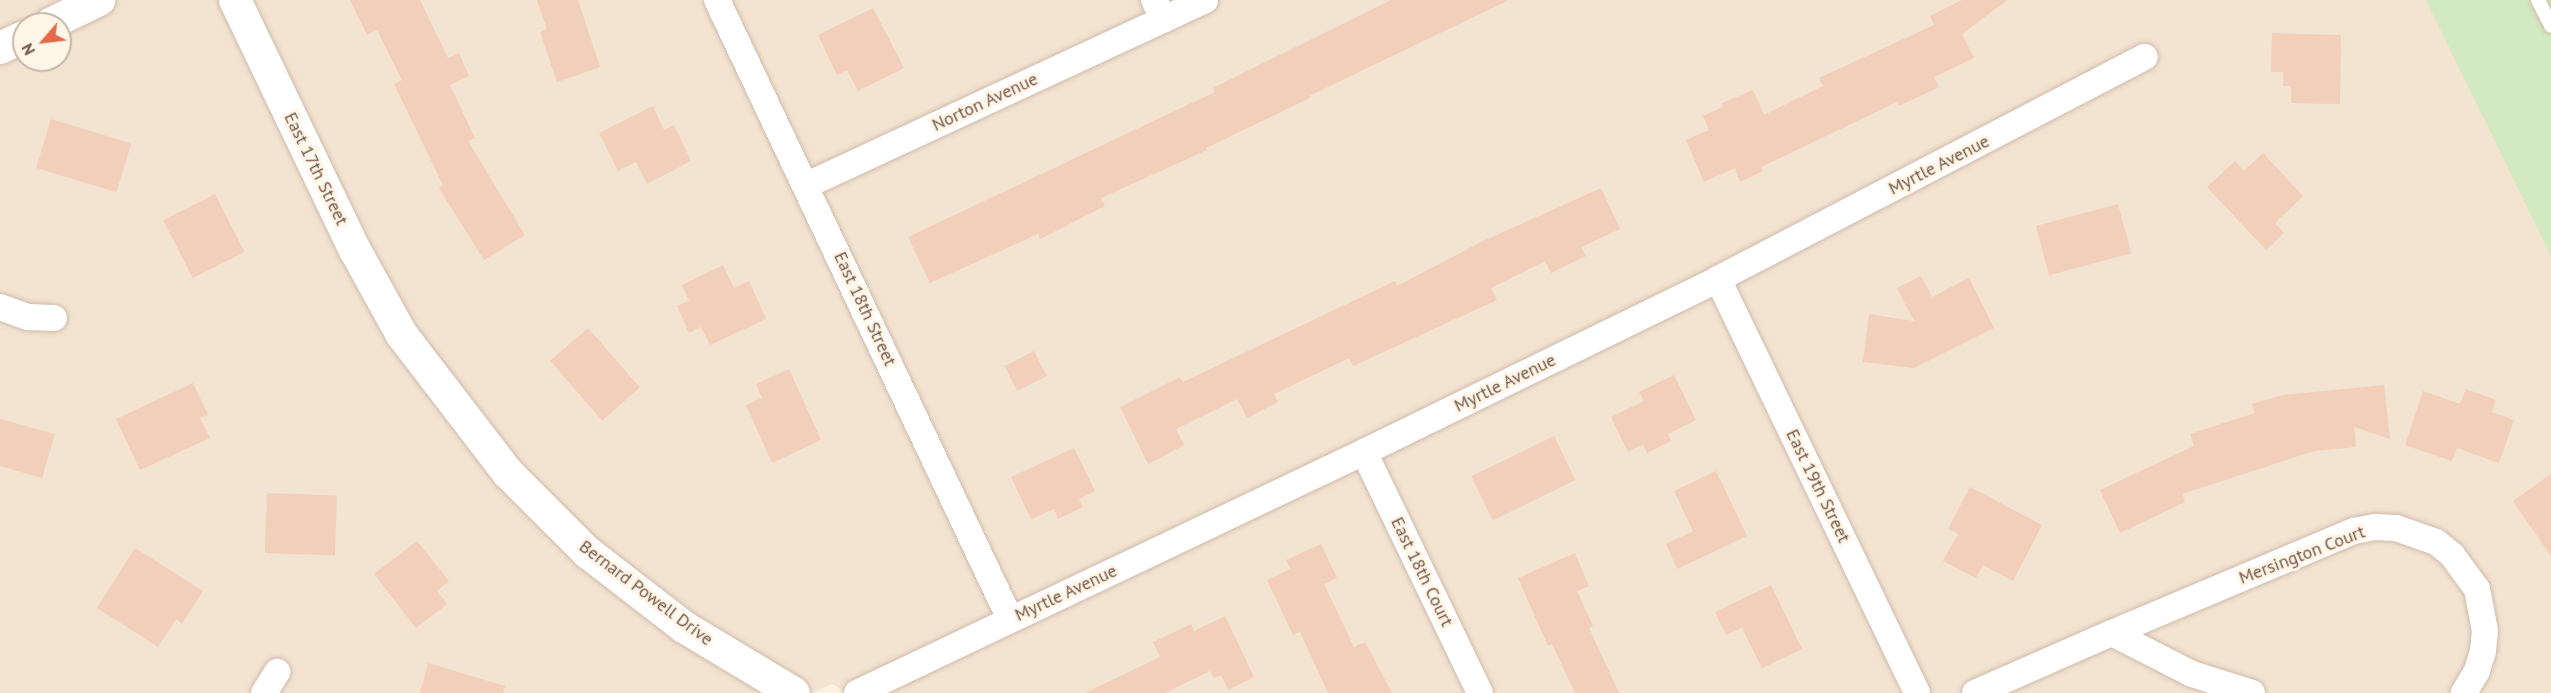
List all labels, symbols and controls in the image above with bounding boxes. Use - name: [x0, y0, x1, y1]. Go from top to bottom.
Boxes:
- north arrow: [12, 12, 72, 72]
- text: N: [17, 40, 39, 59]
- street label: Norton Avenue: [928, 68, 1042, 136]
- street label: East 17th Street: [279, 109, 353, 229]
- street label: Myrtle Avenue: [1885, 130, 1993, 200]
- street label: East 18th Street: [829, 249, 901, 369]
- street label: Myrtle Avenue: [1450, 349, 1560, 417]
- street label: East 19th Street: [1781, 426, 1855, 546]
- street label: East 18th Court: [1386, 514, 1458, 630]
- street label: Mersington Court: [2236, 521, 2368, 589]
- street label: Bernard Powell Drive: [575, 536, 717, 650]
- street label: Myrtle Avenue: [1011, 560, 1121, 626]

